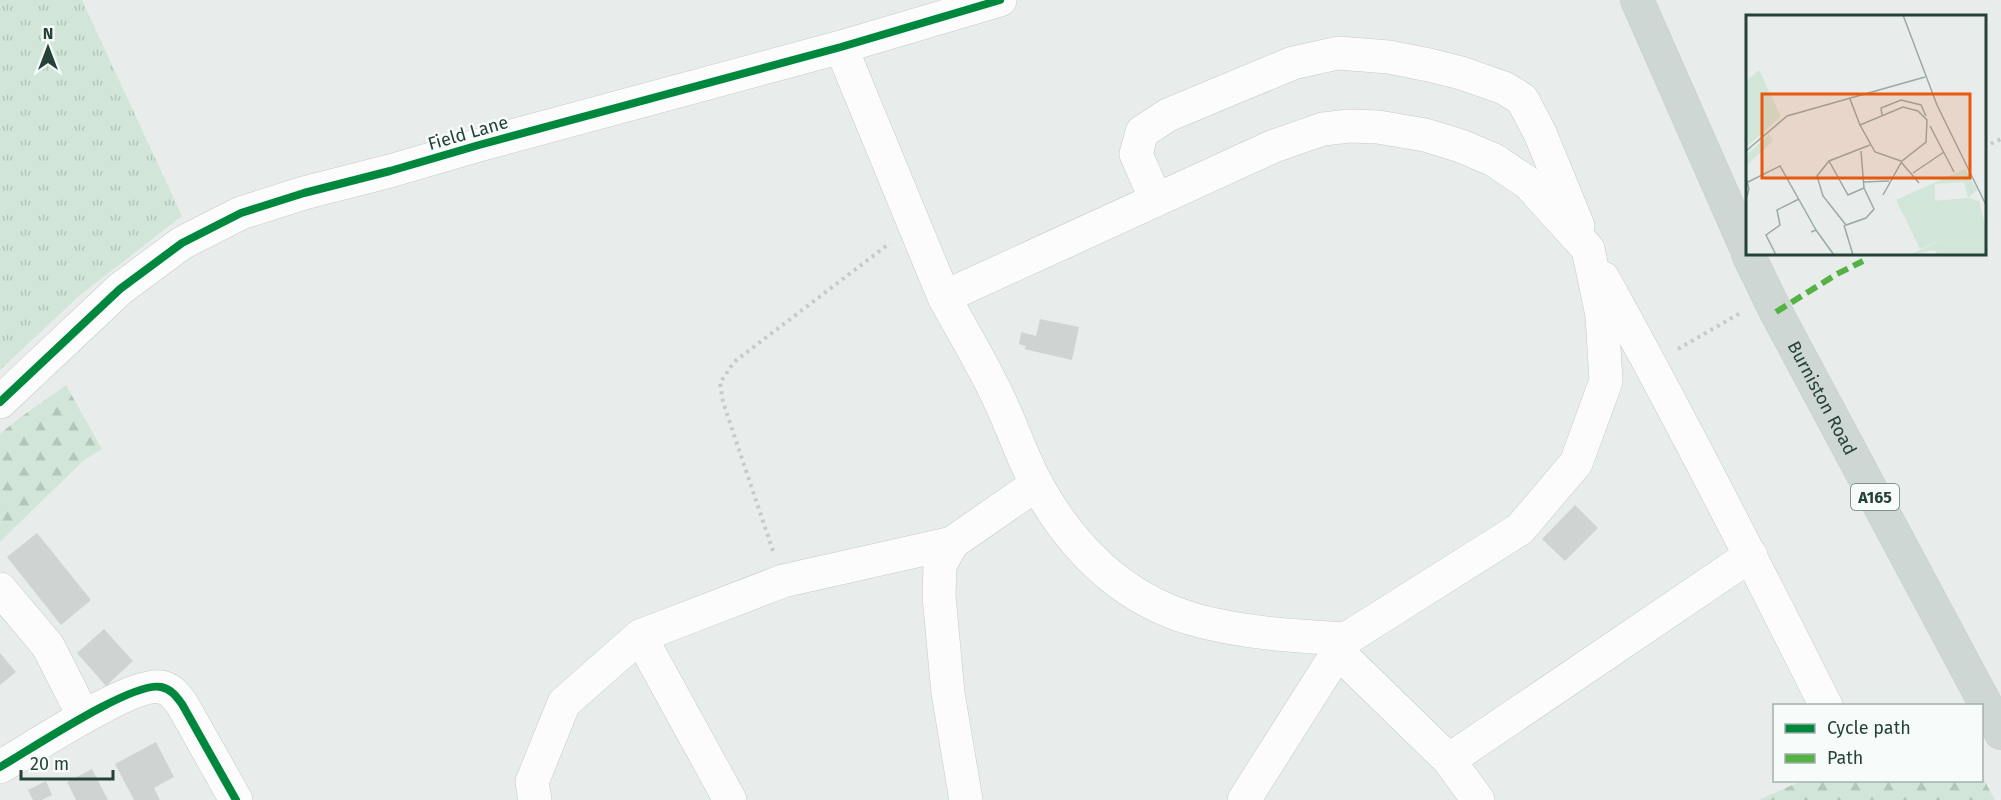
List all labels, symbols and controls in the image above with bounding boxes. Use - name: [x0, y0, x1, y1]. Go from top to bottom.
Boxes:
- inset map: [1746, 15, 1986, 255]
- north arrow: [18, 18, 78, 78]
- text: N: [43, 24, 53, 43]
- street label: Field Lane: [425, 111, 511, 155]
- street label: Burniston Road: [1783, 337, 1861, 459]
- road number: A165: [1851, 484, 1899, 510]
- legend: [1773, 704, 1983, 782]
- text: Cycle path: [1827, 717, 1911, 739]
- scale bar: [21, 743, 112, 781]
- text: Path: [1827, 747, 1863, 769]
- text: 20 m: [30, 753, 69, 775]

